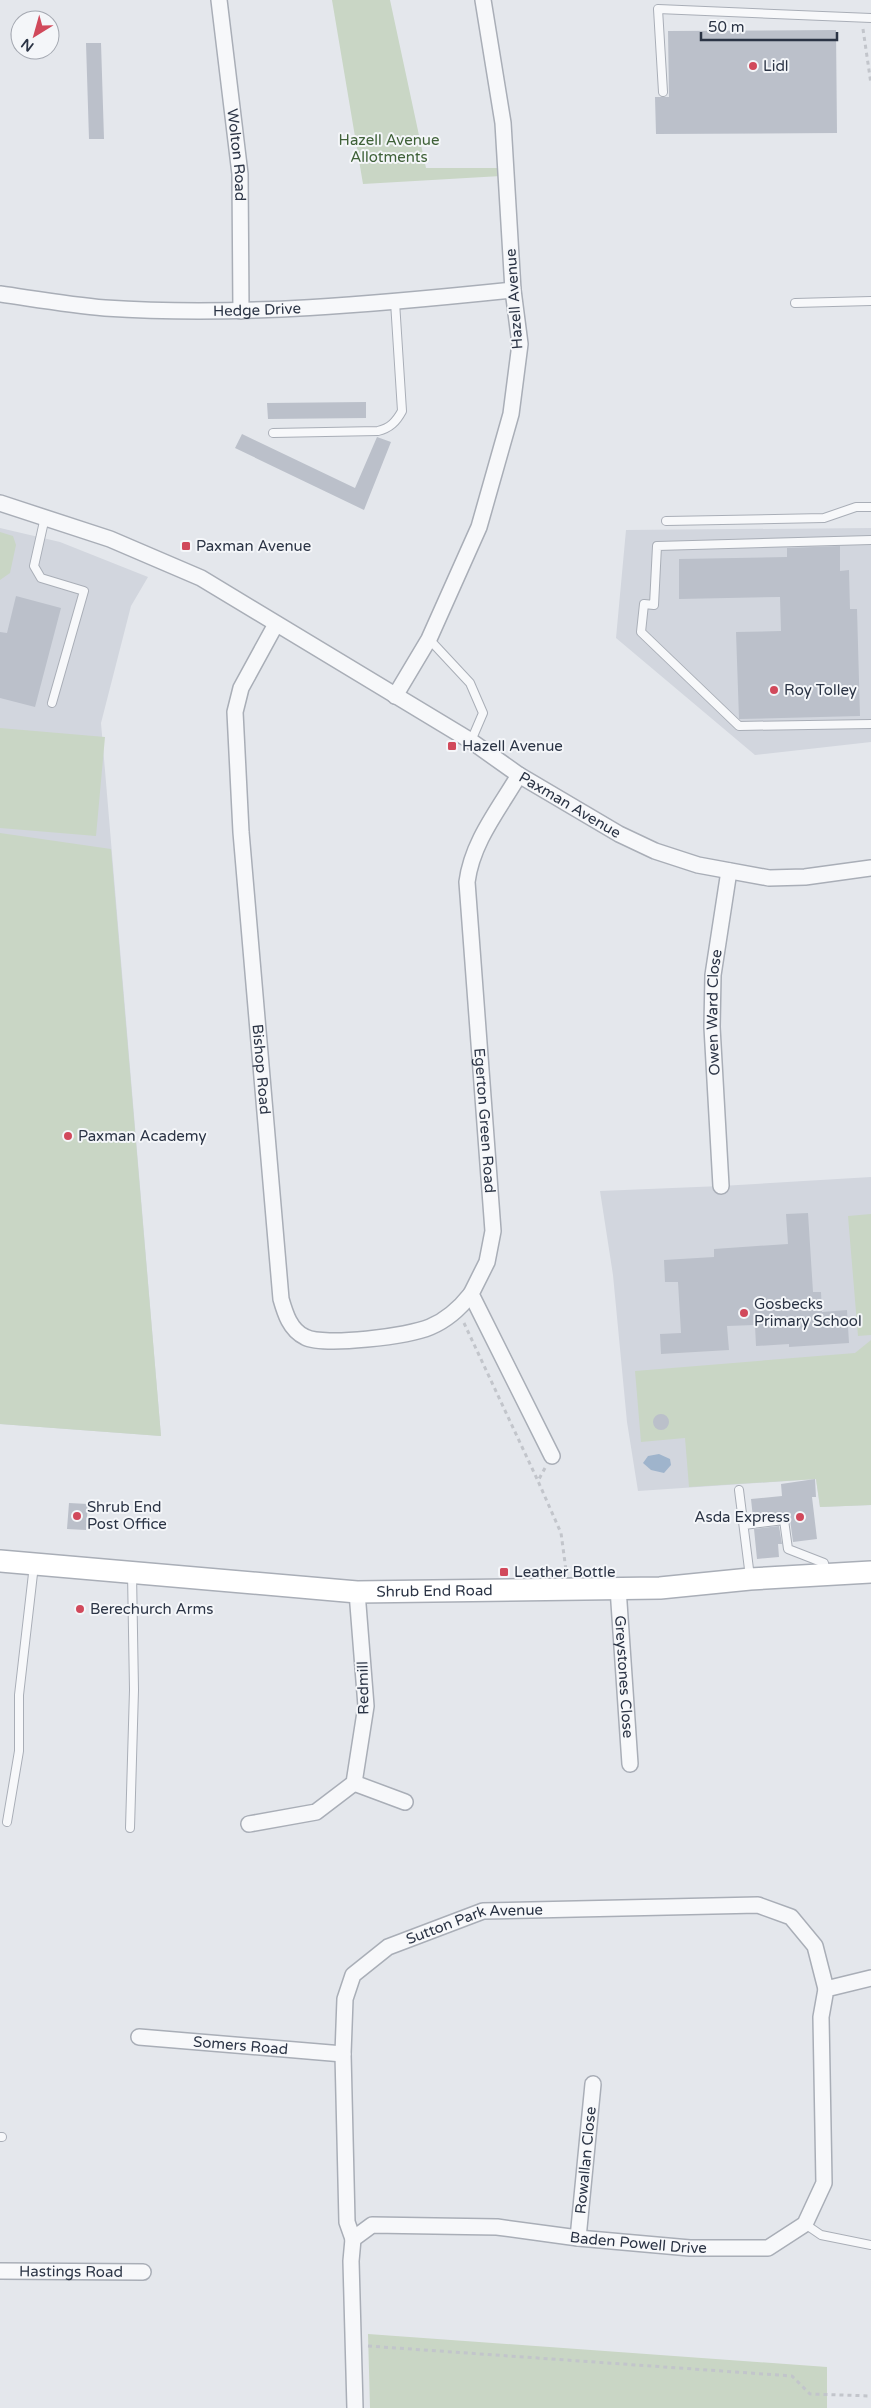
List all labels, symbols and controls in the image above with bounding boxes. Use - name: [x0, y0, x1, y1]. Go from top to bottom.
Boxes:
- north arrow: [10, 10, 60, 60]
- scale bar: [701, 10, 837, 42]
- text: 50 m: [708, 18, 745, 36]
- text: N: [18, 35, 37, 55]
- place label: Lidl: [763, 57, 789, 75]
- marker: Lidl: [747, 60, 759, 72]
- street label: Wolton Road: [223, 108, 249, 201]
- park label: Hazell Avenue Allotments: [339, 131, 439, 166]
- street label: Hazell Avenue: [502, 248, 526, 350]
- street label: Hedge Drive: [213, 299, 301, 320]
- place label: Paxman Avenue: [196, 537, 311, 555]
- marker: Paxman Avenue: [180, 540, 192, 552]
- place label: Roy Tolley: [784, 681, 857, 699]
- marker: Roy Tolley: [768, 684, 780, 696]
- place label: Hazell Avenue: [462, 737, 563, 755]
- marker: Hazell Avenue: [446, 740, 458, 752]
- street label: Paxman Avenue: [516, 768, 624, 842]
- street label: Owen Ward Close: [703, 948, 726, 1076]
- street label: Bishop Road: [248, 1023, 274, 1115]
- street label: Egerton Green Road: [470, 1047, 499, 1194]
- place label: Paxman Academy: [78, 1127, 207, 1145]
- marker: Paxman Academy: [62, 1130, 74, 1142]
- place label: Gosbecks Primary School: [754, 1295, 862, 1330]
- marker: Gosbecks Primary School: [738, 1307, 750, 1319]
- place label: Shrub End Post Office: [87, 1498, 167, 1533]
- place label: Asda Express: [694, 1508, 790, 1526]
- marker: Shrub End Post Office: [71, 1510, 83, 1522]
- marker: Asda Express: [794, 1511, 806, 1523]
- place label: Leather Bottle: [514, 1563, 615, 1581]
- marker: Leather Bottle: [498, 1566, 510, 1578]
- street label: Shrub End Road: [376, 1581, 493, 1601]
- place label: Berechurch Arms: [90, 1600, 213, 1618]
- marker: Berechurch Arms: [74, 1603, 86, 1615]
- street label: Greystones Close: [611, 1615, 637, 1739]
- street label: Redmill: [354, 1661, 372, 1715]
- street label: Sutton Park Avenue: [404, 1901, 543, 1948]
- street label: Somers Road: [192, 2033, 289, 2058]
- street label: Rowallan Close: [571, 2106, 600, 2215]
- street label: Baden Powell Drive: [569, 2228, 707, 2257]
- street label: Hastings Road: [19, 2262, 123, 2281]

